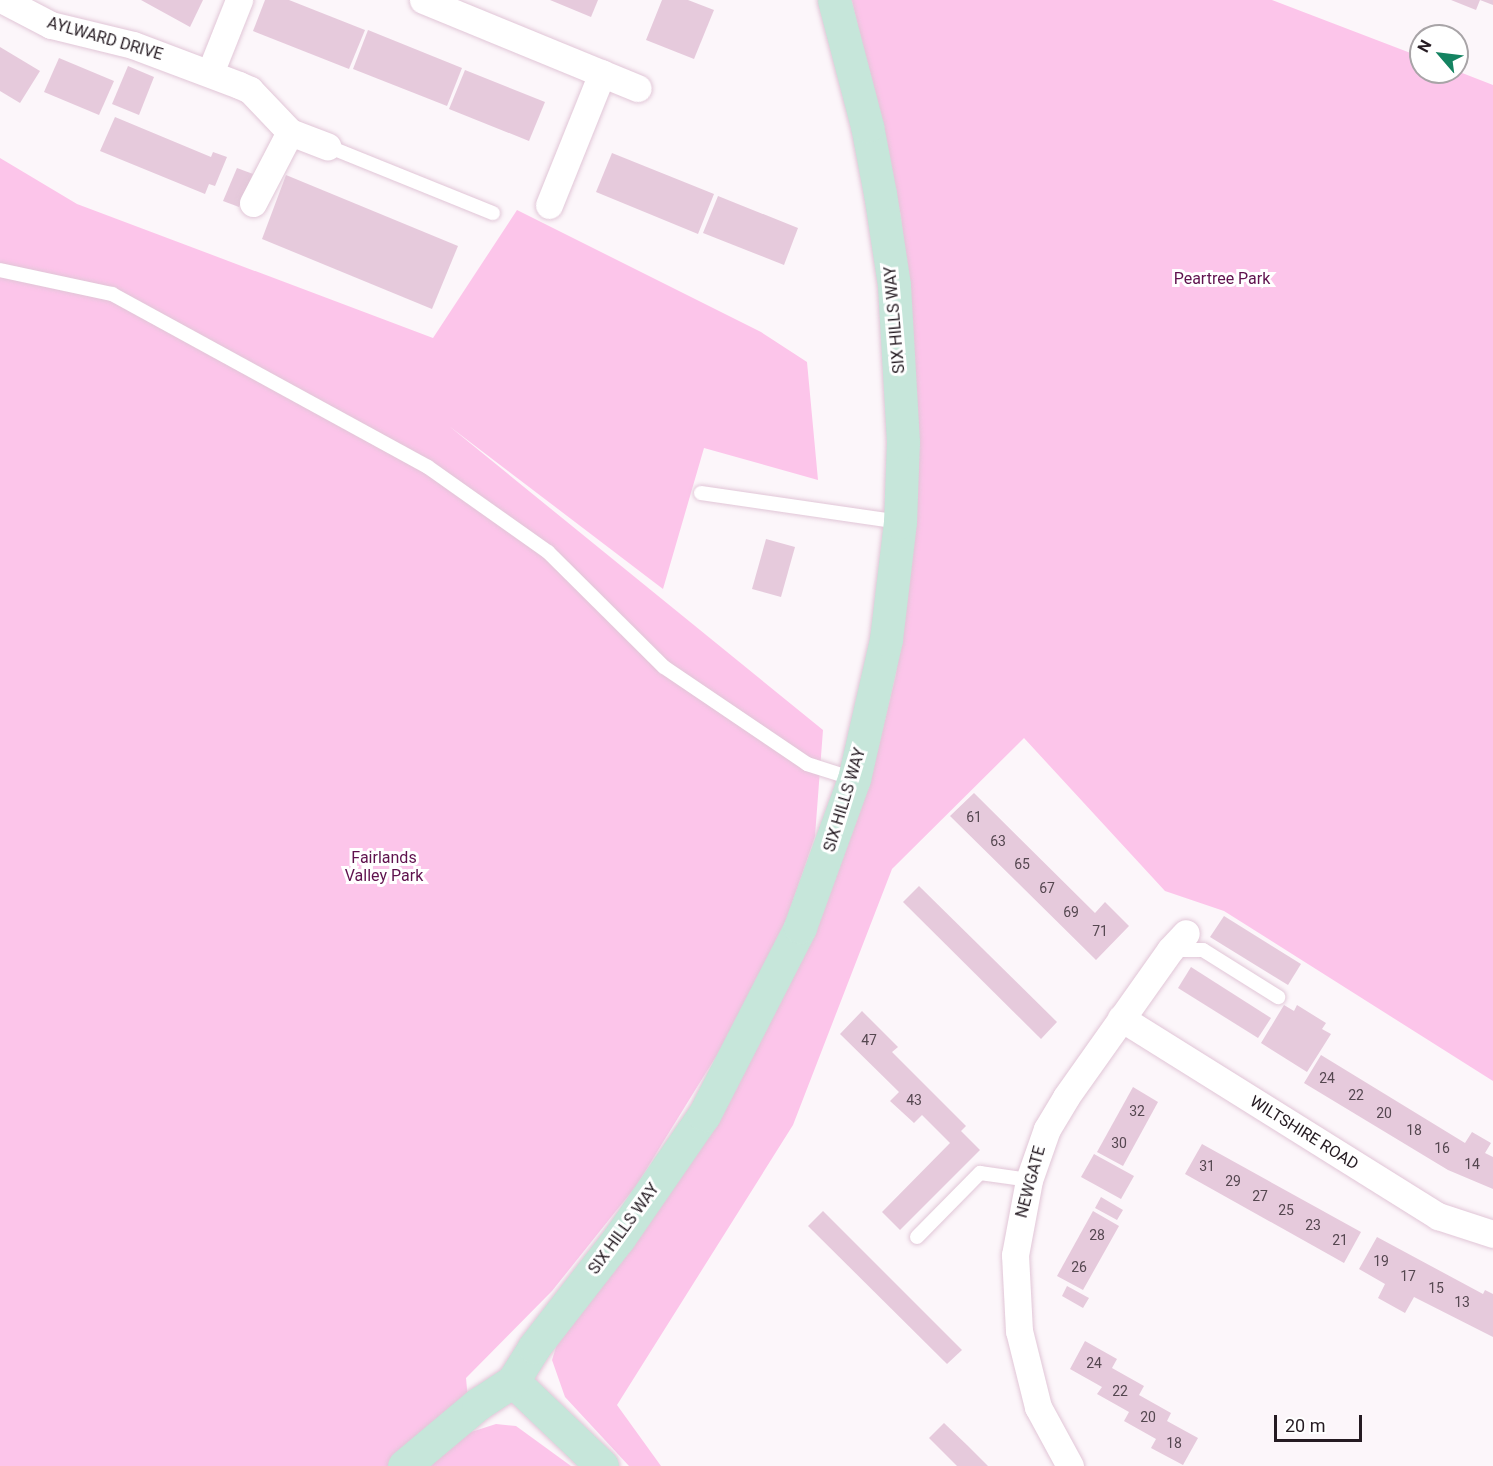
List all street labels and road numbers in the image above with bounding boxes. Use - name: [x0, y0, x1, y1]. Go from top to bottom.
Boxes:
- street label: AYLWARD DRIVE: [45, 13, 165, 65]
- street label: SIX HILLS WAY: [881, 266, 909, 374]
- street label: SIX HILLS WAY: [820, 746, 870, 854]
- street label: WILTSHIRE ROAD: [1246, 1092, 1362, 1174]
- street label: NEWGATE: [1012, 1144, 1050, 1220]
- street label: SIX HILLS WAY: [585, 1180, 663, 1278]

